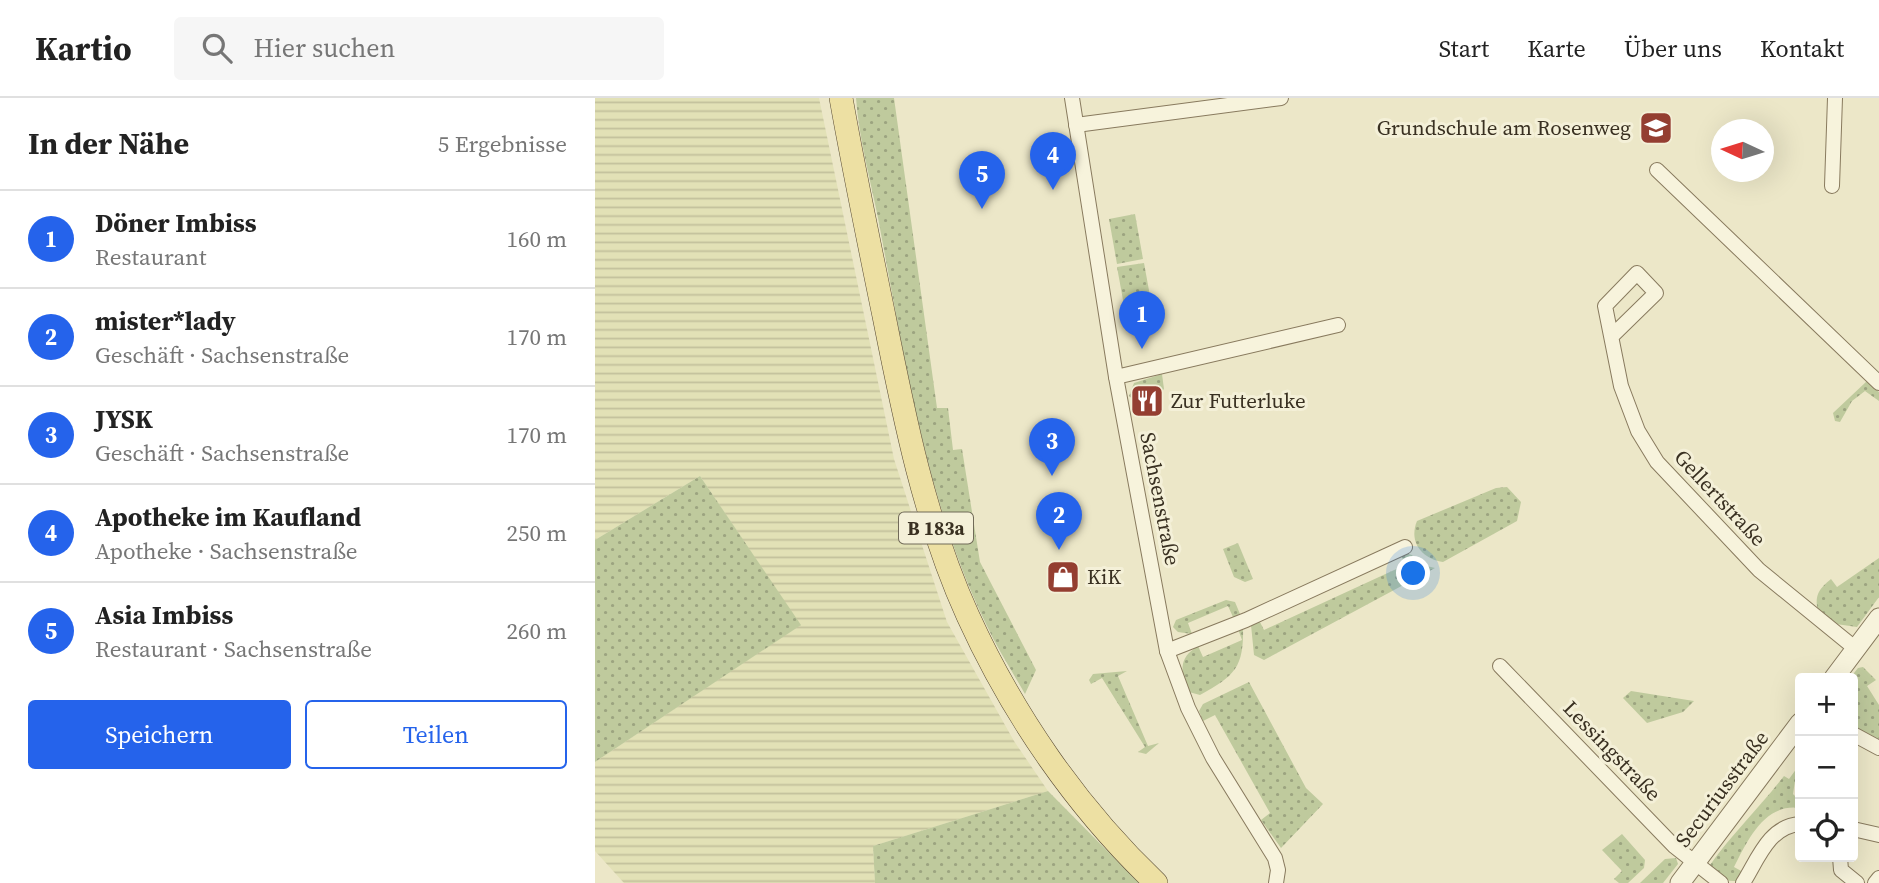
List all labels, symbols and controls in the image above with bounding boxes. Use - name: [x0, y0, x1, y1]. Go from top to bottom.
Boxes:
- search box: [174, 17, 664, 80]
- text: Kartio: [35, 26, 132, 71]
- icon: search: [198, 29, 236, 67]
- text: Hier suchen: [254, 30, 395, 66]
- text: Start: [1439, 32, 1489, 65]
- text: Karte: [1527, 32, 1586, 65]
- text: Über uns: [1624, 32, 1722, 65]
- text: Kontakt: [1760, 32, 1844, 65]
- school or university icon: Grundschule am Rosenweg: [1637, 109, 1675, 147]
- place label: Grundschule am Rosenweg: [1377, 113, 1631, 142]
- north arrow: [1711, 119, 1774, 182]
- text: In der Nähe: [28, 123, 189, 164]
- text: 5 Ergebnisse: [438, 128, 567, 160]
- pin: 4: [1030, 132, 1076, 190]
- pin: 5: [959, 151, 1005, 209]
- text: Döner Imbiss: [95, 205, 257, 241]
- text: 1: [45, 223, 57, 255]
- text: 160 m: [506, 223, 567, 255]
- text: Restaurant: [95, 241, 206, 273]
- pin: 1: [1119, 291, 1165, 349]
- text: mister*lady: [95, 303, 236, 339]
- text: 2: [45, 321, 57, 353]
- text: 170 m: [506, 321, 567, 353]
- text: Geschäft · Sachsenstraße: [95, 339, 349, 371]
- restaurant icon: Zur Futterluke: [1128, 382, 1166, 420]
- place label: Zur Futterluke: [1171, 386, 1306, 415]
- text: JYSK: [95, 401, 153, 437]
- pin: 3: [1029, 418, 1075, 476]
- text: 3: [45, 419, 57, 451]
- text: 170 m: [506, 419, 567, 451]
- street label: Sachsenstraße: [1133, 430, 1188, 568]
- text: Geschäft · Sachsenstraße: [95, 437, 349, 469]
- street label: Gellertstraße: [1668, 443, 1773, 552]
- pin: 2: [1036, 492, 1082, 550]
- text: Apotheke im Kaufland: [95, 499, 361, 535]
- road number: B 183a: [899, 512, 973, 544]
- text: 4: [45, 517, 57, 549]
- text: 250 m: [506, 517, 567, 549]
- text: Apotheke · Sachsenstraße: [95, 535, 358, 567]
- your location: [1396, 556, 1430, 590]
- shop icon: KiK: [1044, 558, 1082, 596]
- place label: KiK: [1087, 562, 1121, 591]
- text: Asia Imbiss: [95, 597, 233, 633]
- text: 5: [45, 615, 57, 647]
- text: 260 m: [506, 615, 567, 647]
- text: Restaurant · Sachsenstraße: [95, 633, 372, 665]
- map controls: [1795, 673, 1858, 862]
- button: +: [1795, 673, 1858, 736]
- street label: Lessingstraße: [1557, 694, 1668, 807]
- button: Speichern: [28, 700, 291, 769]
- button: Teilen: [305, 700, 567, 769]
- street label: Securiusstraße: [1668, 725, 1775, 853]
- button: −: [1795, 736, 1858, 799]
- button: locate: [1795, 799, 1858, 862]

